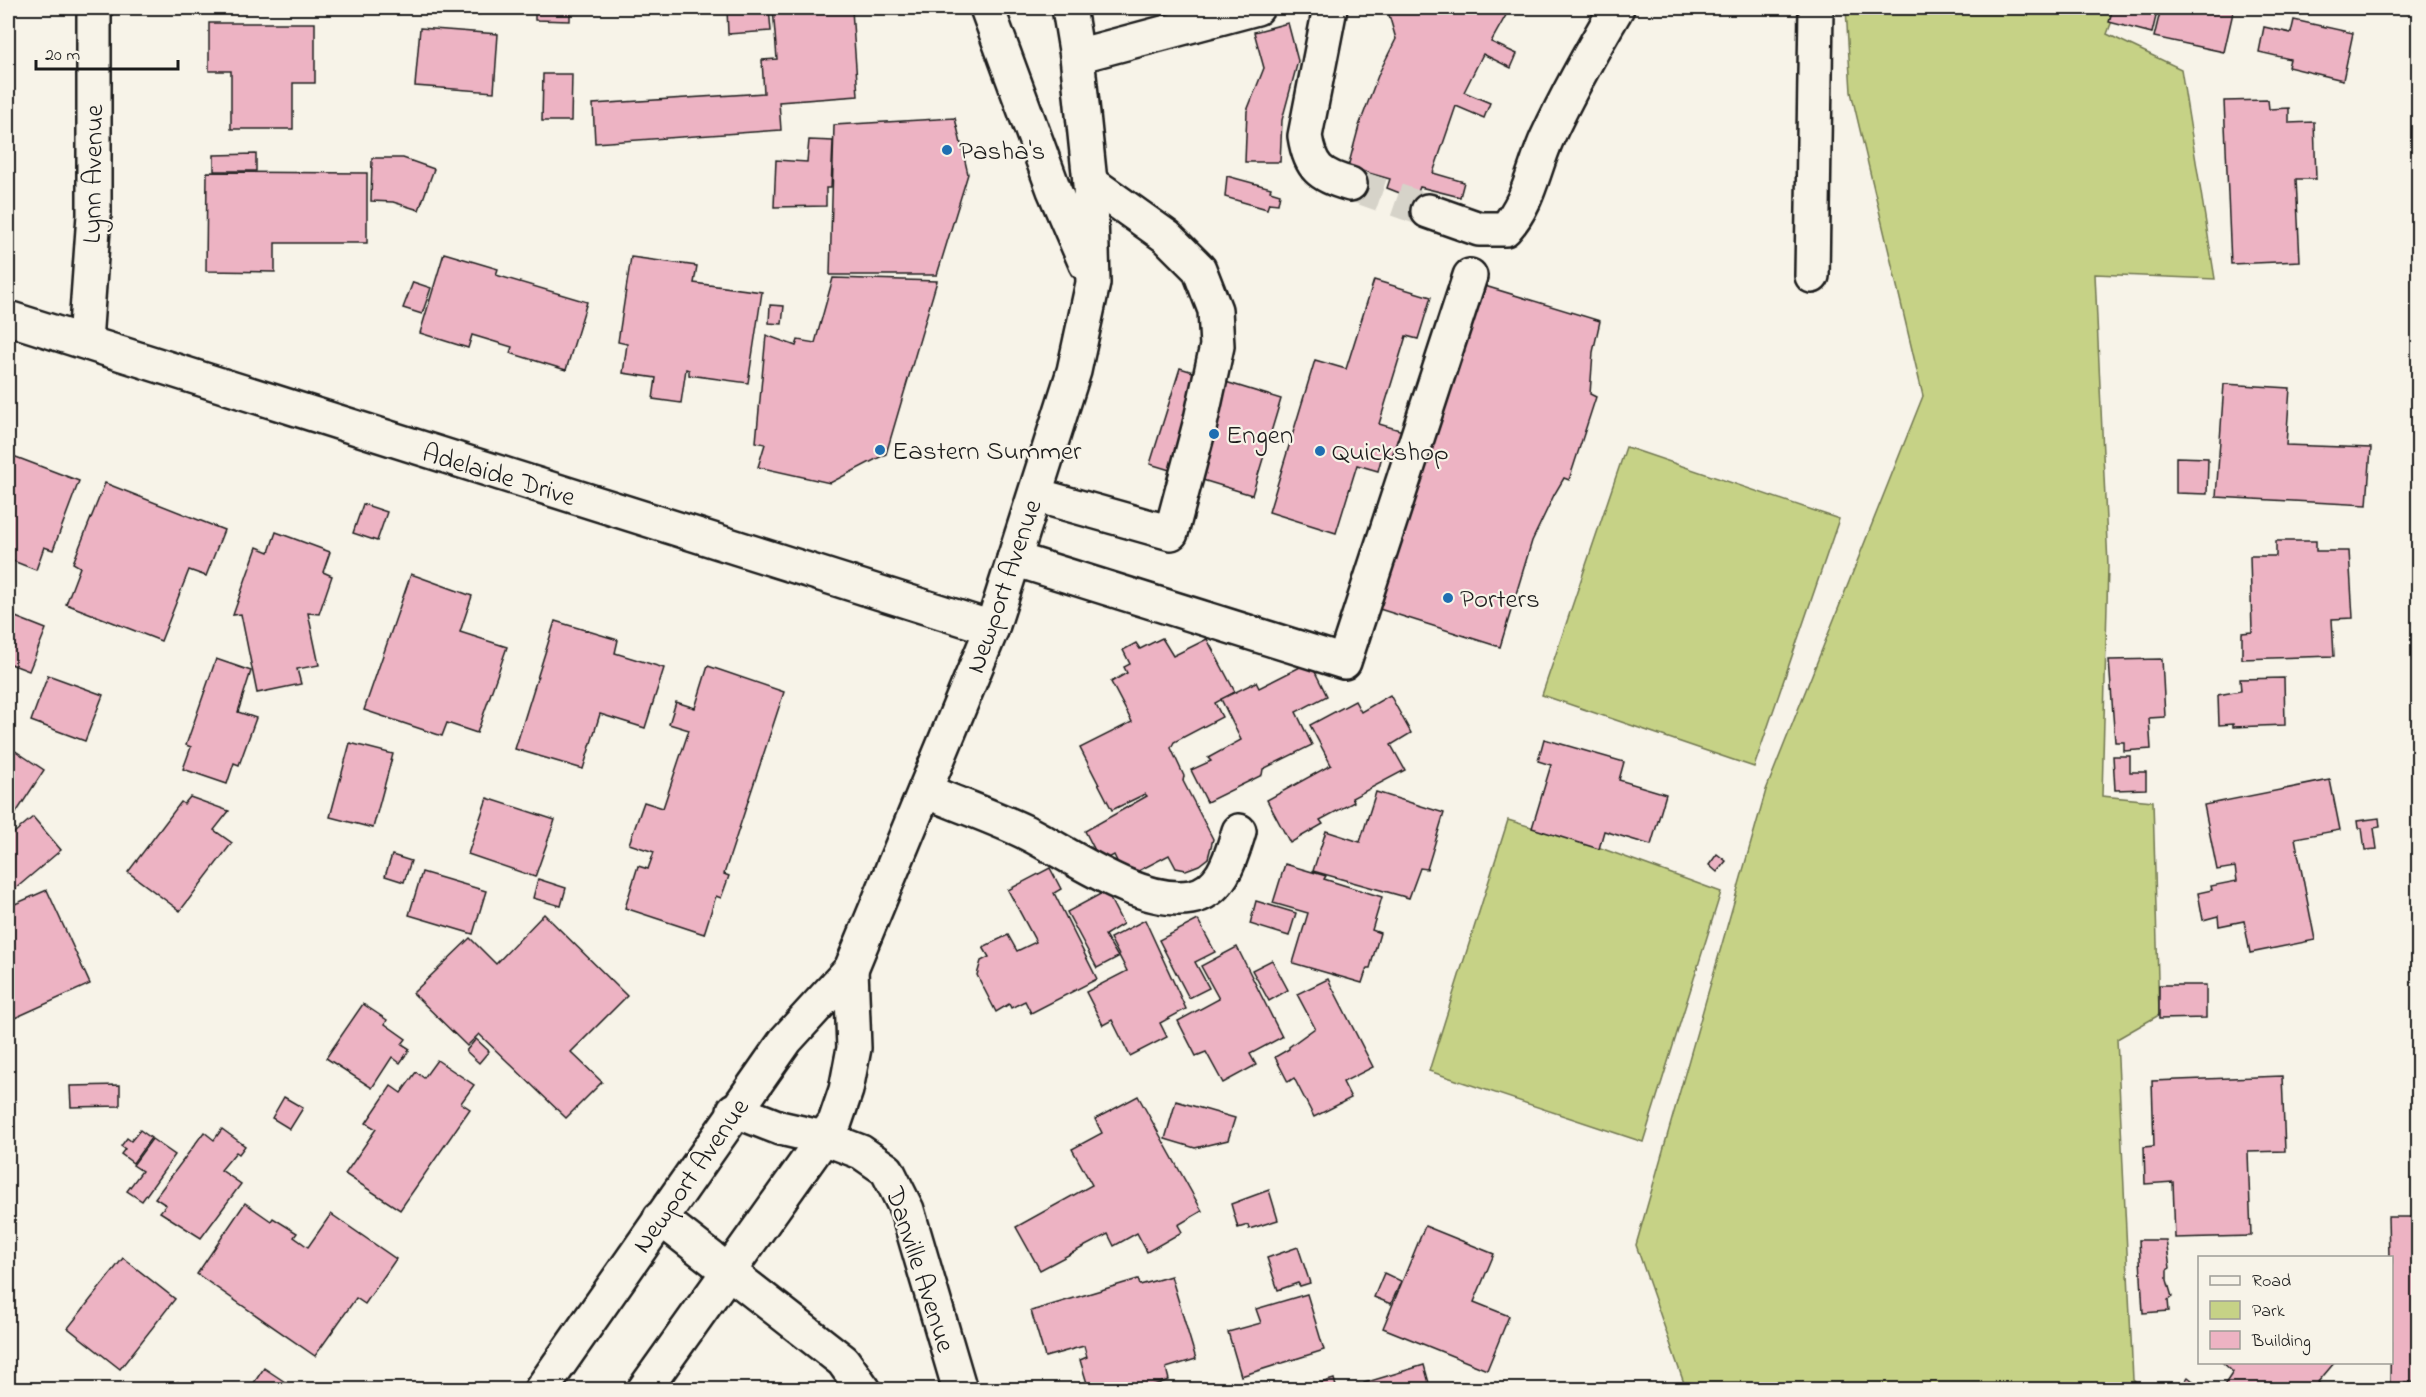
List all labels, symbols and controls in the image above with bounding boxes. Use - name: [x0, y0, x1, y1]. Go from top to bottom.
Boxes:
- scale bar: [36, 33, 178, 71]
- text: 20 m: [45, 43, 80, 69]
- street label: Lynn Avenue: [74, 103, 115, 244]
- place label: Pasha's: [959, 133, 1045, 172]
- marker: Pasha's: [940, 143, 954, 157]
- place label: Engen: [1226, 417, 1293, 456]
- marker: Engen: [1207, 427, 1221, 441]
- place label: Eastern Summer: [892, 433, 1082, 472]
- place label: Quickshop: [1332, 434, 1449, 473]
- street label: Adelaide Drive: [417, 435, 581, 518]
- marker: Eastern Summer: [873, 443, 887, 457]
- marker: Quickshop: [1313, 444, 1327, 458]
- street label: Newport Avenue: [957, 494, 1054, 679]
- place label: Porters: [1460, 581, 1540, 620]
- marker: Porters: [1441, 591, 1455, 605]
- street label: Newport Avenue: [624, 1090, 761, 1262]
- street label: Danville Avenue: [873, 1181, 964, 1358]
- legend: [2198, 1256, 2393, 1364]
- text: Road: [2252, 1269, 2291, 1295]
- text: Park: [2252, 1299, 2285, 1325]
- text: Building: [2251, 1329, 2311, 1356]

